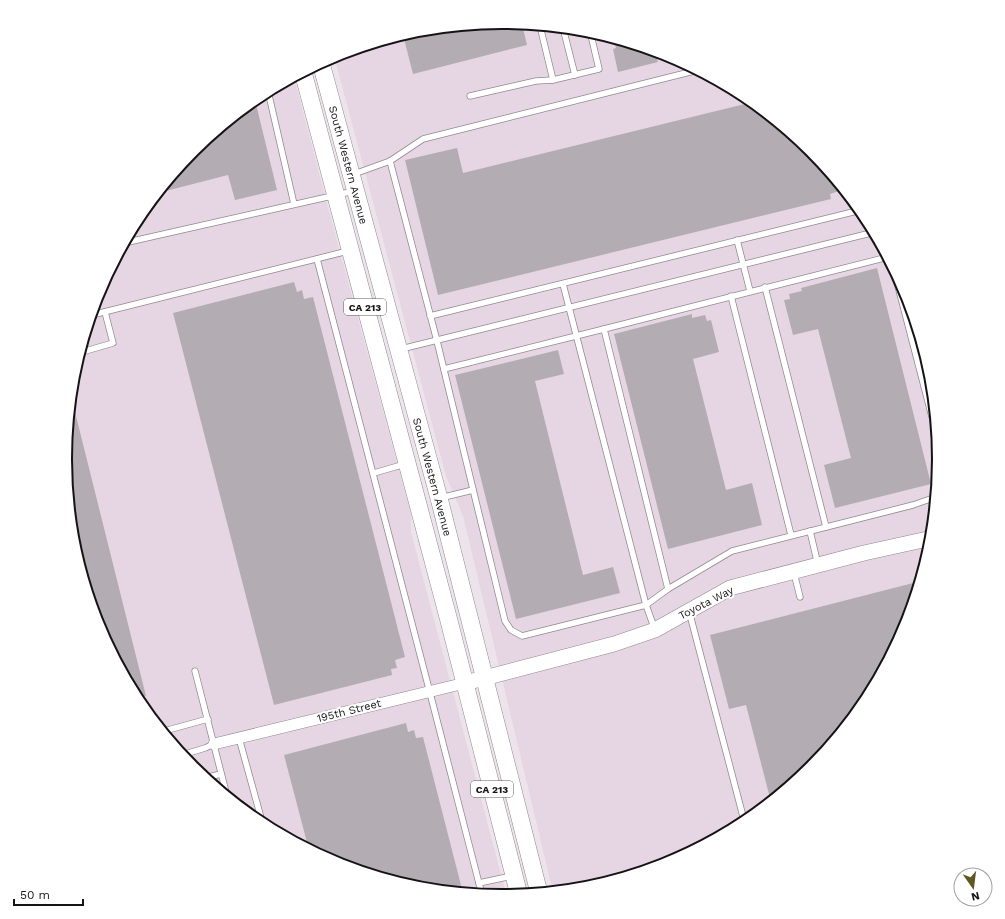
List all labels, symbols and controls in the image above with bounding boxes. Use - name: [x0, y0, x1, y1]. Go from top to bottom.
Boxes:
- street label: South Western Avenue: [326, 104, 370, 226]
- road number: CA 213: [344, 299, 386, 315]
- street label: South Western Avenue: [410, 416, 454, 538]
- street label: Toyota Way: [676, 583, 736, 622]
- street label: 195th Street: [316, 697, 383, 725]
- road number: CA 213: [471, 781, 513, 797]
- north arrow: [953, 867, 993, 907]
- scale bar: [14, 881, 83, 907]
- text: 50 m: [20, 888, 50, 902]
- text: N: [970, 889, 981, 904]

